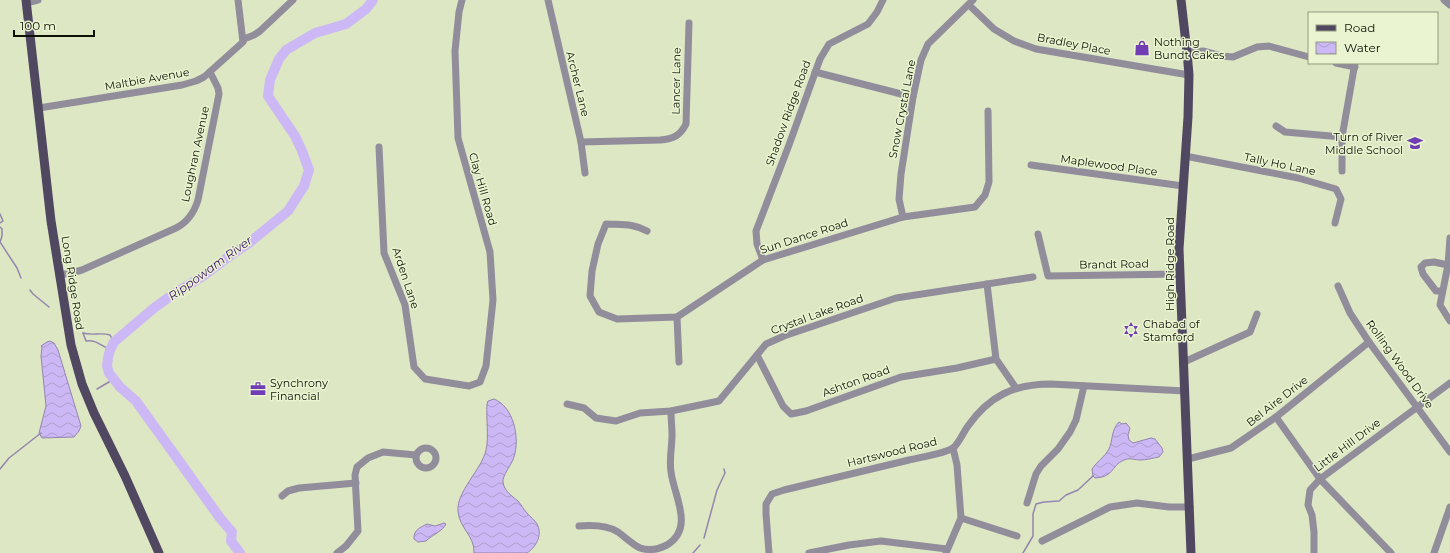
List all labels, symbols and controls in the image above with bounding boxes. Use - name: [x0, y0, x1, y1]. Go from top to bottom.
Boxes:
- scale bar: [14, 12, 94, 38]
- legend: [1308, 12, 1438, 64]
- text: 100 m: [20, 18, 56, 33]
- text: Road: [1344, 20, 1375, 35]
- street label: Bradley Place: [1036, 30, 1112, 58]
- place label: Nothing Bundt Cakes: [1154, 35, 1225, 62]
- shop icon: Nothing Bundt Cakes: [1133, 39, 1151, 57]
- text: Water: [1344, 40, 1381, 55]
- street label: Lancer Lane: [668, 47, 684, 115]
- street label: Archer Lane: [563, 50, 593, 118]
- street label: Shadow Ridge Road: [762, 58, 814, 168]
- street label: Snow Crystal Lane: [886, 58, 919, 160]
- street label: Maltbie Avenue: [104, 65, 191, 93]
- street label: Loughran Avenue: [178, 104, 212, 203]
- place label: Turn of River Middle School: [1325, 130, 1403, 157]
- school or university icon: Turn of River Middle School: [1406, 134, 1424, 152]
- street label: Tally Ho Lane: [1243, 150, 1317, 179]
- street label: Clay Hill Road: [466, 151, 500, 227]
- street label: Maplewood Place: [1060, 151, 1159, 179]
- street label: Sun Dance Road: [758, 215, 850, 257]
- street label: High Ridge Road: [1163, 217, 1177, 311]
- water label: Rippowam River: [165, 232, 255, 304]
- street label: Long Ridge Road: [59, 235, 87, 331]
- street label: Arden Lane: [390, 246, 423, 311]
- street label: Brandt Road: [1079, 256, 1149, 272]
- street label: Crystal Lake Road: [769, 291, 865, 337]
- place label: Chabad of Stamford: [1143, 317, 1201, 344]
- street label: Rolling Wood Drive: [1363, 317, 1437, 411]
- synagogue icon: Chabad of Stamford: [1122, 321, 1140, 339]
- street label: Ashton Road: [820, 362, 892, 400]
- street label: Bel Aire Drive: [1243, 372, 1311, 429]
- place label: Synchrony Financial: [270, 376, 328, 403]
- office icon: Synchrony Financial: [249, 380, 267, 398]
- street label: Little Hill Drive: [1311, 415, 1383, 475]
- street label: Hartswood Road: [846, 434, 938, 470]

